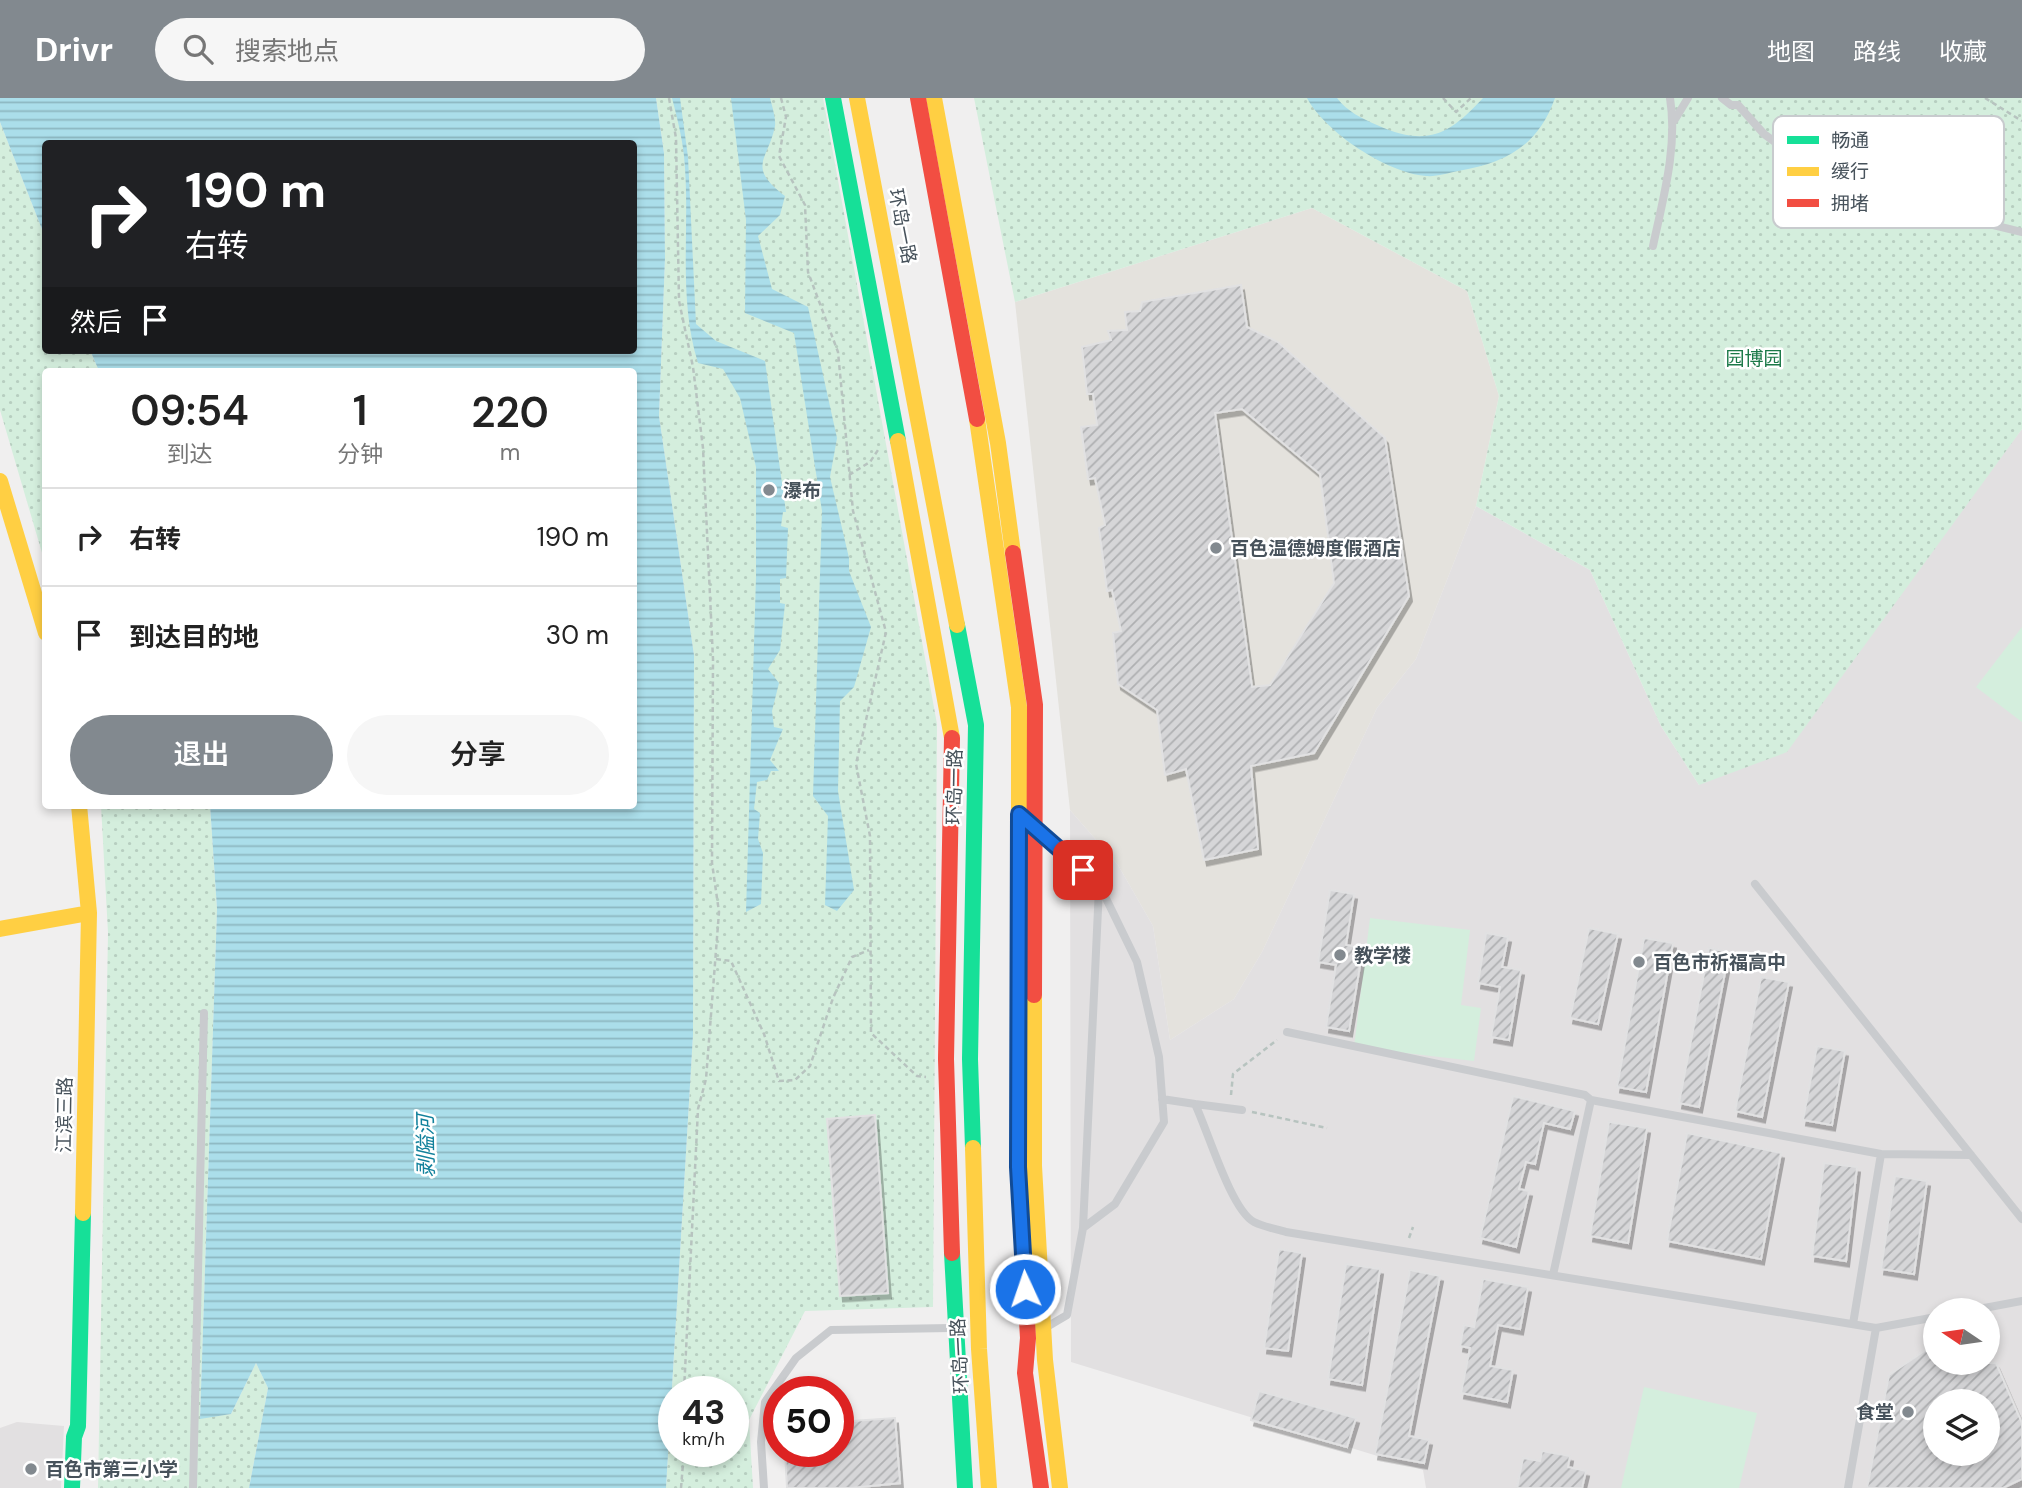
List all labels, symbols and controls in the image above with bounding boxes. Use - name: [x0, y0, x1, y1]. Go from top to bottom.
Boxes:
- search box: [155, 18, 645, 81]
- text: Drivr: [35, 28, 113, 71]
- icon: search: [179, 30, 217, 68]
- text: 搜索地点: [235, 34, 339, 68]
- text: 地图: [1767, 36, 1815, 67]
- text: 路线: [1853, 36, 1901, 67]
- text: 收藏: [1939, 36, 1987, 67]
- legend: [1773, 116, 2004, 228]
- text: 畅通: [1831, 128, 1869, 153]
- text: 190 m: [185, 158, 326, 222]
- text: 缓行: [1831, 159, 1869, 184]
- icon: right: [70, 168, 161, 259]
- street label: 环岛一路: [883, 186, 922, 266]
- text: 拥堵: [1831, 191, 1869, 216]
- text: 右转: [185, 225, 249, 267]
- icon: arrive: [136, 301, 174, 339]
- text: 然后: [70, 305, 122, 339]
- park label: 园博园: [1725, 346, 1783, 371]
- text: 09:54: [130, 383, 249, 438]
- text: 1: [353, 383, 367, 438]
- text: 220: [471, 385, 549, 440]
- text: m: [500, 437, 520, 467]
- text: 到达: [167, 439, 213, 469]
- text: 分钟: [337, 439, 383, 469]
- place label: 瀑布: [783, 478, 821, 503]
- marker: 瀑布: [761, 482, 777, 498]
- icon: right: [70, 518, 108, 556]
- text: 190 m: [537, 520, 609, 554]
- text: 右转: [129, 522, 181, 556]
- place label: 百色温德姆度假酒店: [1230, 536, 1401, 561]
- marker: 百色温德姆度假酒店: [1208, 540, 1224, 556]
- icon: arrive: [70, 616, 108, 654]
- text: 30 m: [546, 618, 609, 652]
- text: 到达目的地: [129, 620, 259, 654]
- button: 退出: [70, 715, 333, 795]
- button: 分享: [347, 715, 609, 795]
- street label: 环岛一路: [941, 749, 968, 825]
- pin: [1053, 840, 1113, 900]
- icon: arrive: [1064, 851, 1102, 889]
- place label: 教学楼: [1354, 943, 1411, 968]
- marker: 教学楼: [1332, 947, 1348, 963]
- place label: 百色市祈福高中: [1653, 950, 1786, 975]
- marker: 百色市祈福高中: [1631, 954, 1647, 970]
- street label: 江滨三路: [51, 1077, 78, 1153]
- water label: 剥隘河: [411, 1110, 441, 1178]
- position arrow: [988, 1252, 1062, 1326]
- north arrow: [1923, 1298, 2000, 1376]
- map controls: [1923, 1298, 2000, 1466]
- street label: 环岛一路: [945, 1317, 974, 1395]
- speed limit sign: 50: [763, 1376, 854, 1467]
- text: 43: [682, 1389, 725, 1435]
- button: layers: [1923, 1389, 2000, 1466]
- place label: 食堂: [1856, 1400, 1894, 1425]
- marker: 食堂: [1900, 1404, 1916, 1420]
- text: km/h: [682, 1427, 725, 1451]
- place label: 百色市第三小学: [45, 1457, 178, 1482]
- marker: 百色市第三小学: [23, 1461, 39, 1477]

